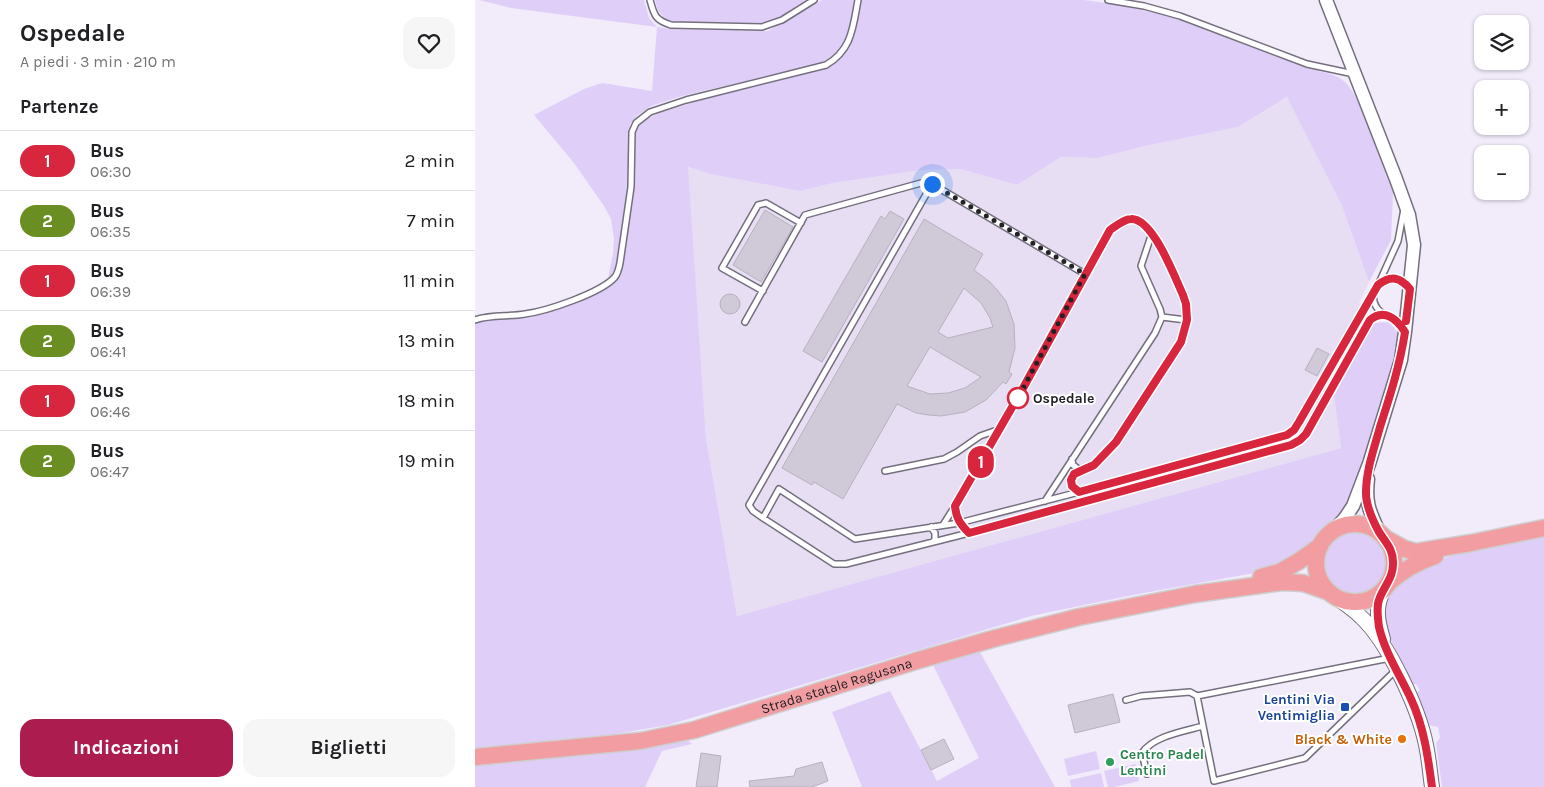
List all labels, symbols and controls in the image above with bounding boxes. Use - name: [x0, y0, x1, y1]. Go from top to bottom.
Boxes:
- map controls: [1474, 15, 1529, 200]
- button: layers: [1474, 15, 1529, 70]
- button: heart: [403, 17, 455, 69]
- text: Ospedale: [20, 19, 125, 47]
- text: A piedi · 3 min · 210 m: [20, 52, 176, 71]
- button: +: [1474, 80, 1529, 135]
- text: Partenze: [20, 96, 98, 118]
- text: Bus: [90, 140, 124, 162]
- button: −: [1474, 145, 1529, 200]
- text: 1: [44, 150, 51, 172]
- text: 2 min: [405, 150, 455, 172]
- text: 06:30: [90, 162, 131, 181]
- your location: [920, 172, 945, 197]
- text: Bus: [90, 200, 124, 222]
- text: 2: [42, 210, 53, 232]
- text: 7 min: [407, 210, 455, 232]
- text: 06:35: [90, 222, 131, 241]
- text: Bus: [90, 260, 124, 282]
- text: 1: [44, 270, 51, 292]
- text: 11 min: [403, 270, 455, 292]
- text: 06:39: [90, 282, 131, 301]
- text: Bus: [90, 320, 124, 342]
- text: 2: [42, 330, 53, 352]
- text: 13 min: [398, 330, 455, 352]
- text: 06:41: [90, 342, 127, 361]
- text: Bus: [90, 380, 124, 402]
- marker: Ospedale: [1007, 387, 1029, 409]
- text: 1: [44, 390, 51, 412]
- text: 18 min: [398, 390, 455, 412]
- place label: Ospedale: [1033, 390, 1094, 407]
- text: 06:46: [90, 402, 130, 421]
- text: Bus: [90, 440, 124, 462]
- line badge: 1: [965, 446, 997, 478]
- text: 2: [42, 450, 53, 472]
- text: 19 min: [398, 450, 455, 472]
- text: 1: [978, 451, 984, 473]
- text: 06:47: [90, 462, 129, 481]
- street label: Strada statale Ragusana: [759, 655, 914, 718]
- place label: Lentini Via Ventimiglia: [1258, 691, 1335, 724]
- marker: Lentini Via Ventimiglia: [1339, 701, 1351, 713]
- button: Indicazioni: [20, 719, 233, 777]
- button: Biglietti: [243, 719, 455, 777]
- place label: Black & White: [1295, 731, 1392, 748]
- marker: Black & White: [1396, 733, 1408, 745]
- place label: Centro Padel Lentini: [1120, 746, 1204, 779]
- marker: Centro Padel Lentini: [1104, 756, 1116, 768]

